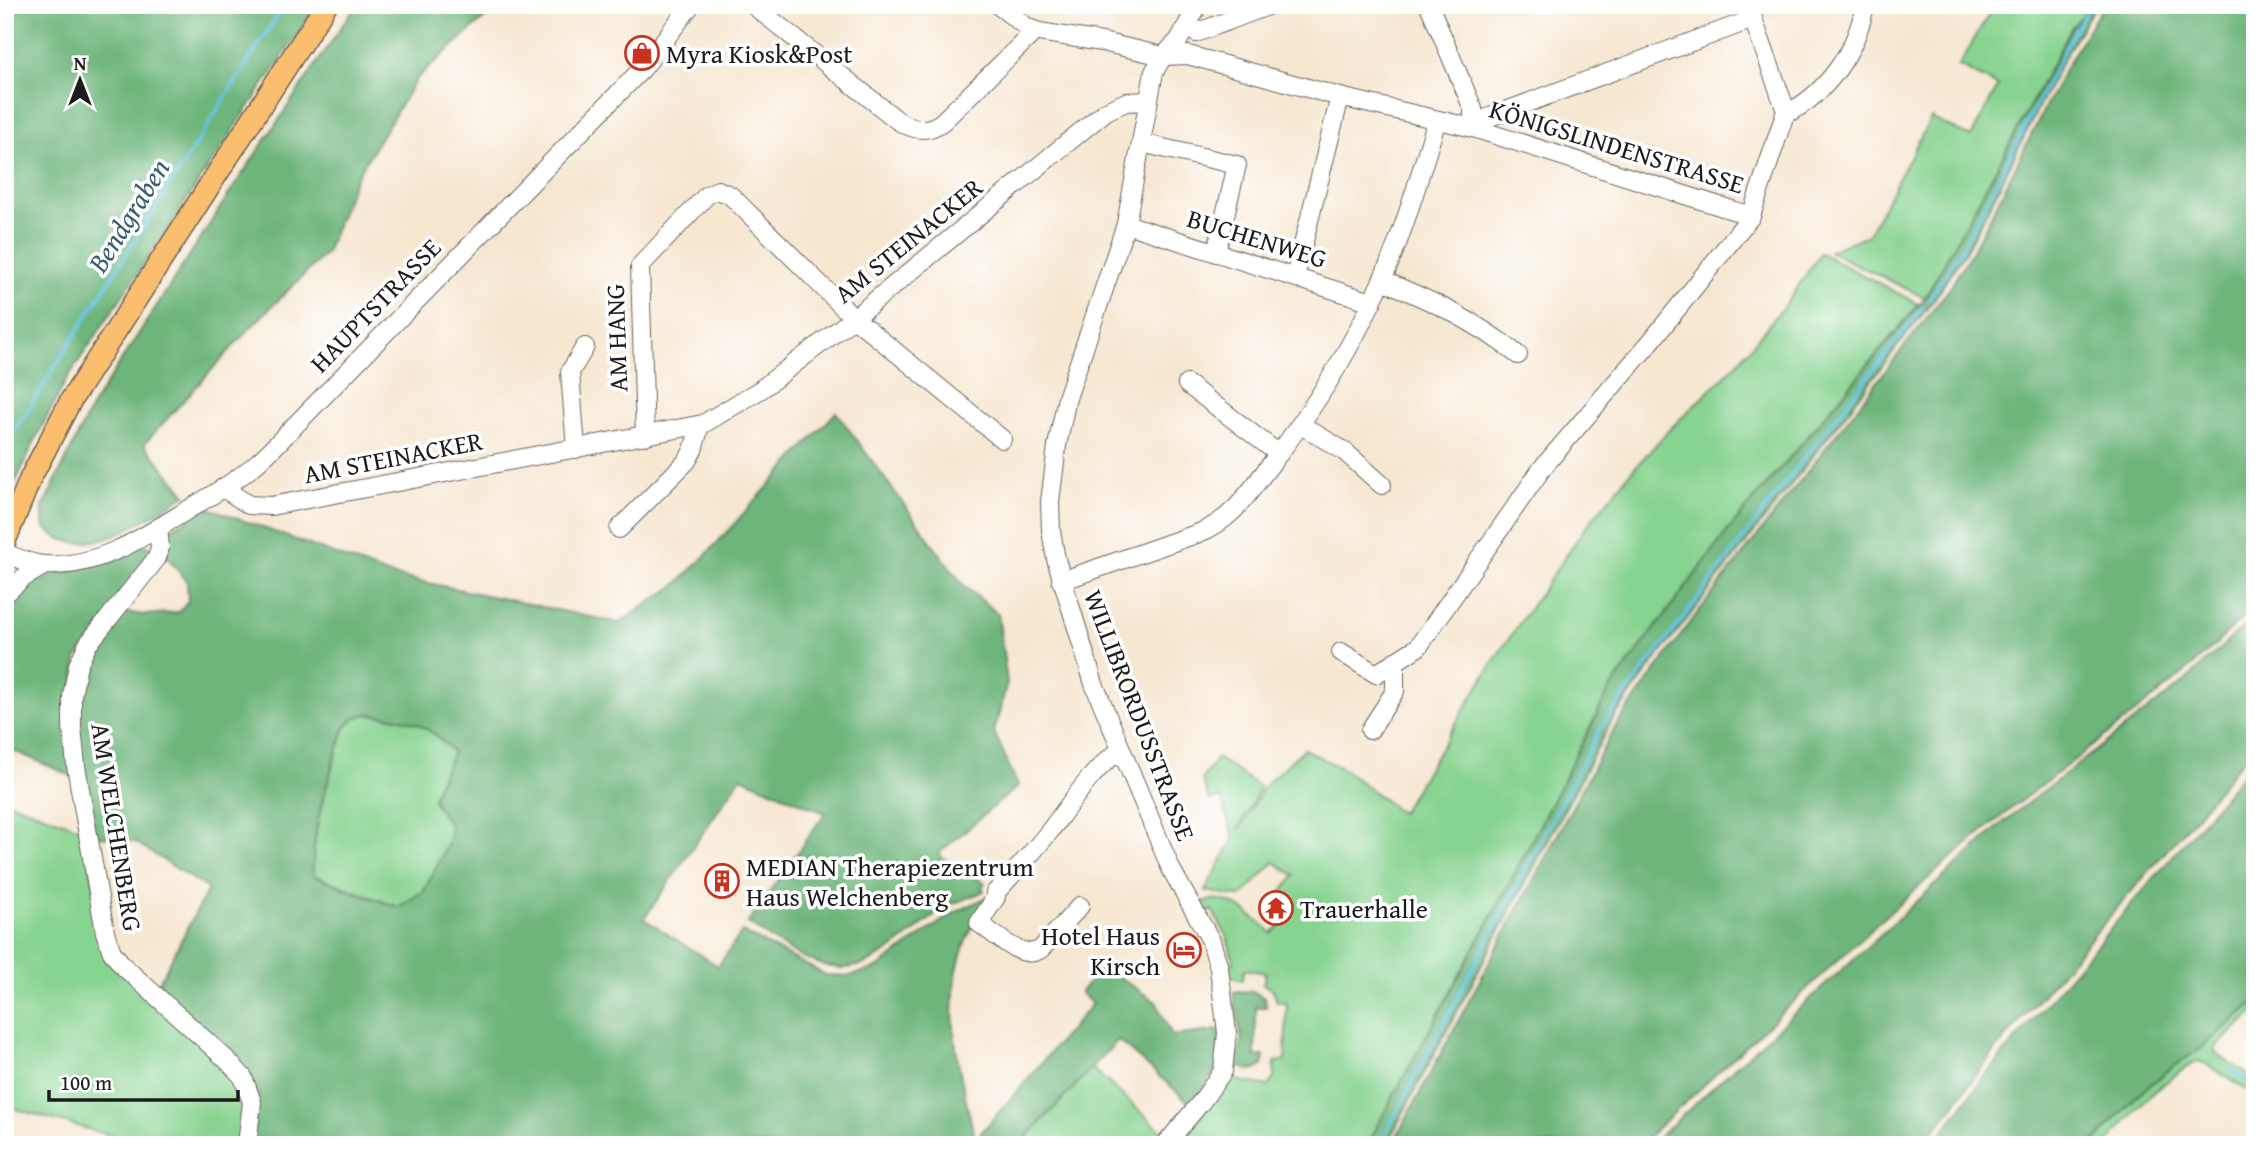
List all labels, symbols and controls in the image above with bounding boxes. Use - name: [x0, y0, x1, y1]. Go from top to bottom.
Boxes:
- shop icon: Myra Kiosk&Post: [623, 34, 661, 72]
- place label: Myra Kiosk&Post: [666, 34, 853, 73]
- north arrow: [46, 46, 116, 116]
- text: N: [74, 49, 87, 77]
- street label: KÖNIGSLINDENSTRASSE: [1485, 89, 1749, 203]
- water label: Bendgraben: [76, 150, 179, 281]
- street label: AM STEINACKER: [825, 168, 991, 312]
- street label: BUCHENWEG: [1182, 198, 1332, 278]
- street label: HAUPTSTRASSE: [300, 229, 450, 381]
- street label: AM HANG: [595, 283, 637, 393]
- street label: AM STEINACKER: [300, 421, 486, 493]
- street label: WILLIBRORDUSSTRASSE: [1074, 584, 1206, 846]
- street label: AM WELCHENBERG: [81, 720, 153, 934]
- place label: MEDIAN Therapiezentrum Haus Welchenberg: [746, 847, 1034, 916]
- building icon: MEDIAN Therapiezentrum Haus Welchenberg: [703, 862, 741, 900]
- temple icon: Trauerhalle: [1257, 889, 1295, 927]
- place label: Trauerhalle: [1300, 889, 1428, 928]
- place label: Hotel Haus Kirsch: [1041, 916, 1160, 985]
- hotel icon: Hotel Haus Kirsch: [1165, 931, 1203, 969]
- scale bar: [49, 1059, 238, 1103]
- text: 100 m: [60, 1067, 112, 1098]

